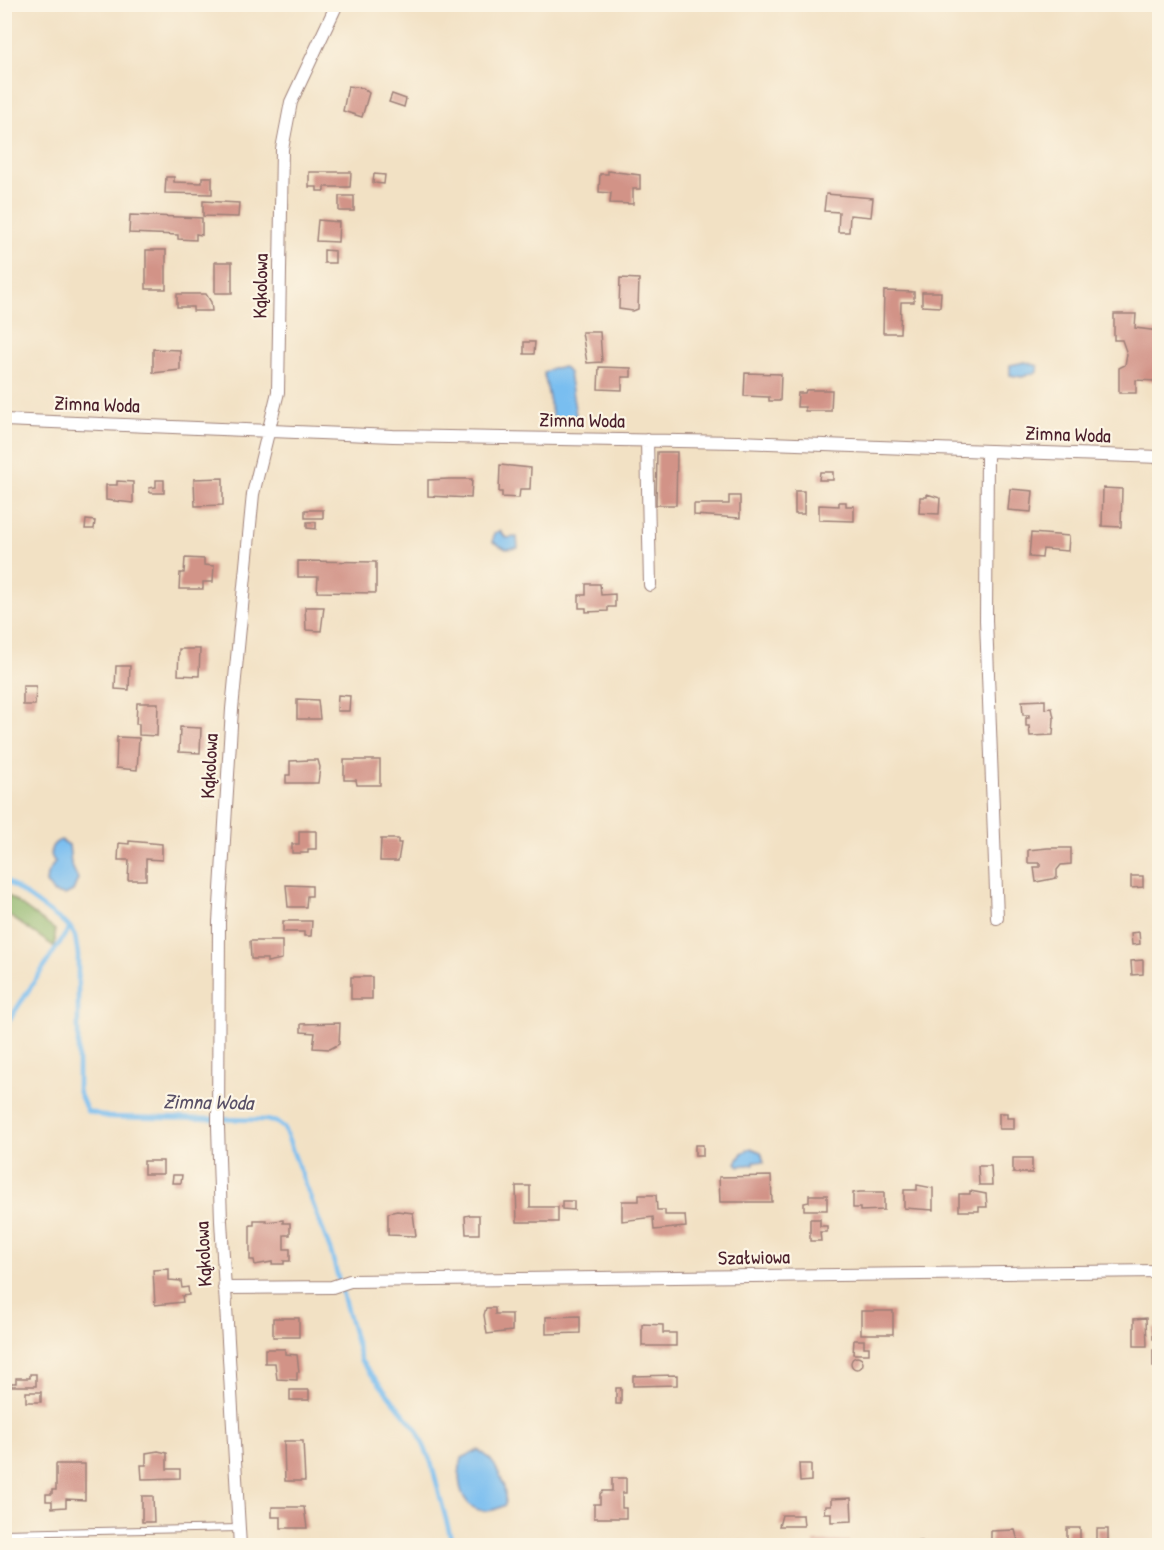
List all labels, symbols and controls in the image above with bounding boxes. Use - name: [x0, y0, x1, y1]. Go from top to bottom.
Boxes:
- street label: Kąkolowa: [245, 253, 274, 319]
- street label: Zimna Woda: [54, 389, 140, 418]
- street label: Zimna Woda: [539, 405, 625, 434]
- street label: Zimna Woda: [1025, 419, 1111, 448]
- street label: Kąkolowa: [193, 733, 224, 799]
- water label: Zimna Woda: [163, 1086, 256, 1117]
- street label: Kąkolowa: [187, 1221, 218, 1287]
- street label: Szałwiowa: [718, 1242, 790, 1271]

